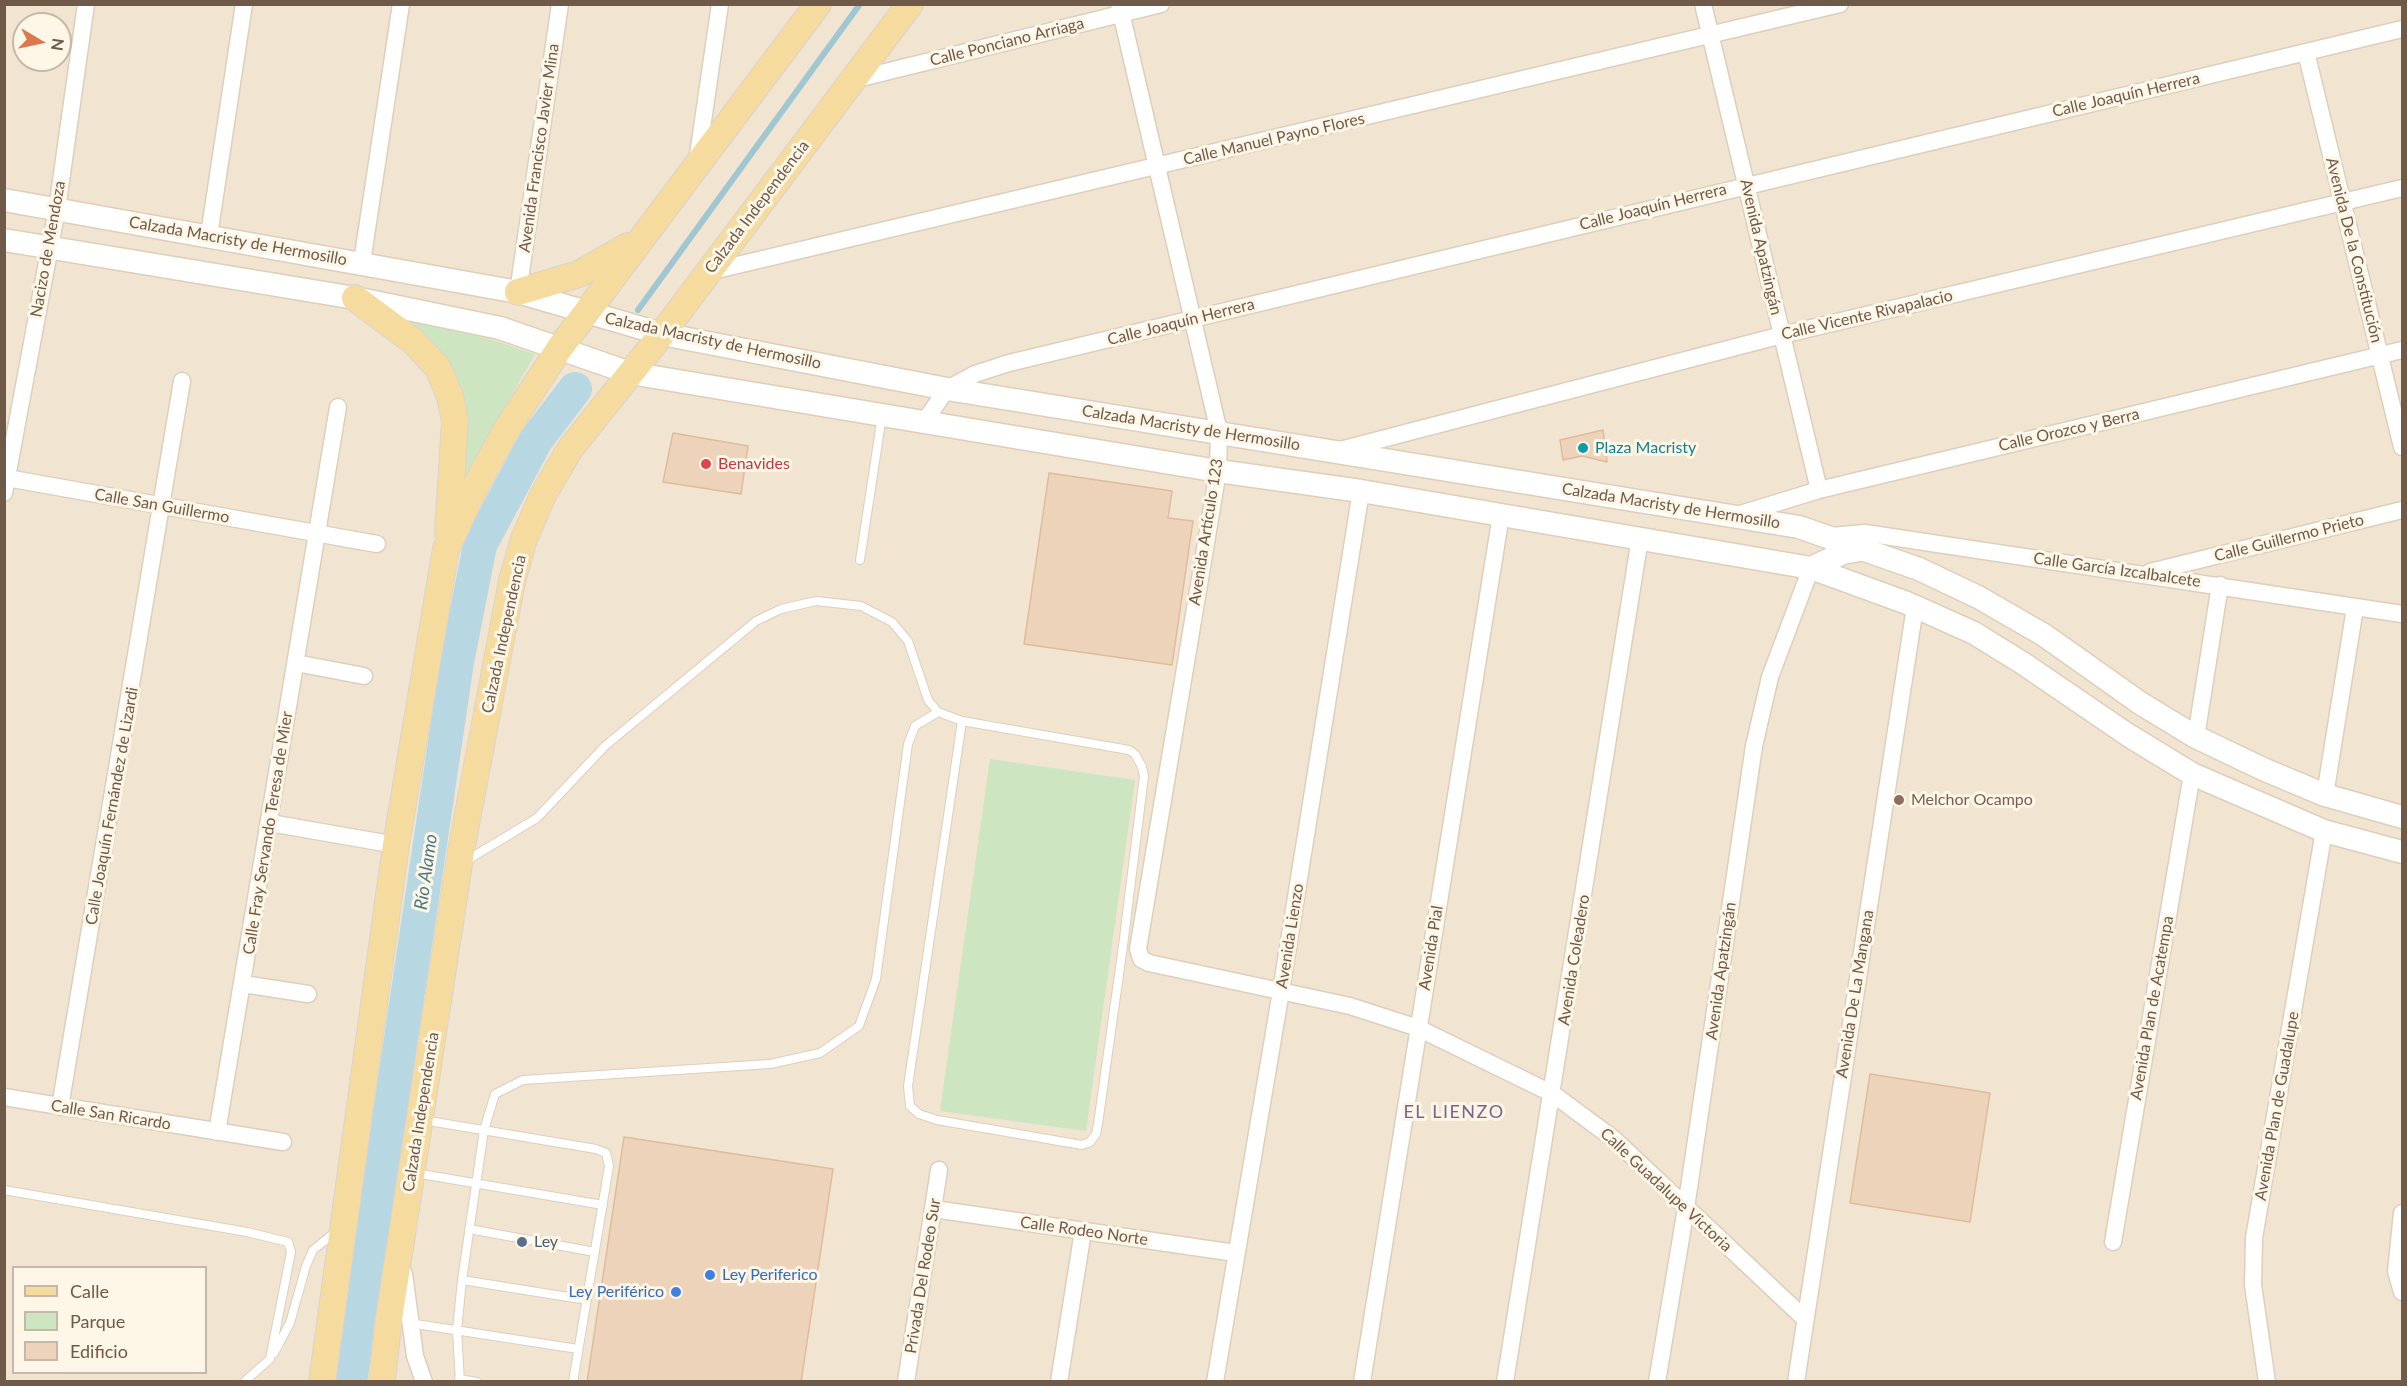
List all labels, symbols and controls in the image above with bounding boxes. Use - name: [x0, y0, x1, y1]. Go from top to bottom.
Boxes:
- north arrow: [12, 12, 72, 72]
- street label: Calle Ponciano Arriaga: [928, 14, 1086, 70]
- text: N: [48, 37, 69, 52]
- street label: Avenida Francisco Javier Mina: [515, 42, 563, 254]
- street label: Calle Joaquín Herrera: [2050, 69, 2202, 121]
- street label: Calle Manuel Payno Flores: [1181, 109, 1367, 169]
- street label: Calzada Independencia: [701, 137, 813, 277]
- street label: Avenida De la Constitución: [2322, 155, 2386, 345]
- street label: Avenida Apatzingán: [1736, 177, 1786, 317]
- street label: Nacizo de Mendoza: [27, 179, 69, 319]
- street label: Calle Joaquín Herrera: [1578, 179, 1728, 235]
- street label: Calzada Macristy de Hermosillo: [128, 212, 348, 270]
- street label: Calle Vicente Rivapalacio: [1779, 286, 1955, 344]
- street label: Calle Joaquín Herrera: [1106, 294, 1256, 350]
- street label: Calzada Macristy de Hermosillo: [603, 309, 823, 373]
- street label: Calzada Macristy de Hermosillo: [1080, 401, 1302, 455]
- street label: Calle Orozco y Berra: [1997, 404, 2141, 456]
- place label: Plaza Macristy: [1595, 438, 1696, 458]
- marker: Plaza Macristy: [1576, 441, 1590, 455]
- place label: Benavides: [718, 454, 790, 474]
- marker: Benavides: [699, 457, 713, 471]
- street label: Avenida Artículo 123: [1185, 457, 1227, 607]
- street label: Calzada Macristy de Hermosillo: [1560, 479, 1782, 533]
- street label: Calle San Guillermo: [93, 485, 231, 527]
- street label: Calle Guillermo Prieto: [2212, 510, 2366, 566]
- street label: Calle García Izcalbalcete: [2032, 549, 2202, 591]
- street label: Calzada Independencia: [478, 553, 530, 715]
- street label: Calle Joaquín Fernández de Lizardi: [82, 686, 142, 926]
- street label: Calle Fray Servando Teresa de Mier: [239, 710, 297, 956]
- place label: Melchor Ocampo: [1911, 790, 2033, 810]
- marker: Melchor Ocampo: [1892, 793, 1906, 807]
- water label: Río Alamo: [410, 833, 442, 911]
- street label: Avenida Lienzo: [1272, 882, 1308, 990]
- street label: Avenida Coleadero: [1554, 893, 1594, 1027]
- street label: Avenida Apatzingán: [1702, 901, 1740, 1041]
- street label: Avenida Pial: [1415, 904, 1447, 992]
- street label: Avenida De La Mangana: [1832, 909, 1878, 1079]
- street label: Avenida Plan de Acatempa: [2126, 914, 2178, 1102]
- street label: Avenida Plan de Guadalupe: [2251, 1010, 2303, 1202]
- street label: Calzada Independencia: [399, 1031, 443, 1193]
- street label: Calle San Ricardo: [50, 1096, 172, 1134]
- district label: EL LIENZO: [1403, 1101, 1505, 1123]
- street label: Calle Guadalupe Victoria: [1596, 1124, 1736, 1256]
- street label: Privada Del Rodeo Sur: [901, 1197, 945, 1355]
- street label: Calle Rodeo Norte: [1019, 1213, 1149, 1249]
- place label: Ley: [534, 1232, 558, 1252]
- marker: Ley: [515, 1235, 529, 1249]
- place label: Ley Periferico: [722, 1265, 818, 1285]
- legend: [12, 1266, 207, 1374]
- marker: Ley Periferico: [703, 1268, 717, 1282]
- text: Calle: [70, 1280, 109, 1302]
- place label: Ley Periférico: [568, 1282, 664, 1302]
- marker: Ley Periférico: [669, 1285, 683, 1299]
- text: Parque: [70, 1310, 125, 1332]
- text: Edificio: [70, 1340, 128, 1362]

